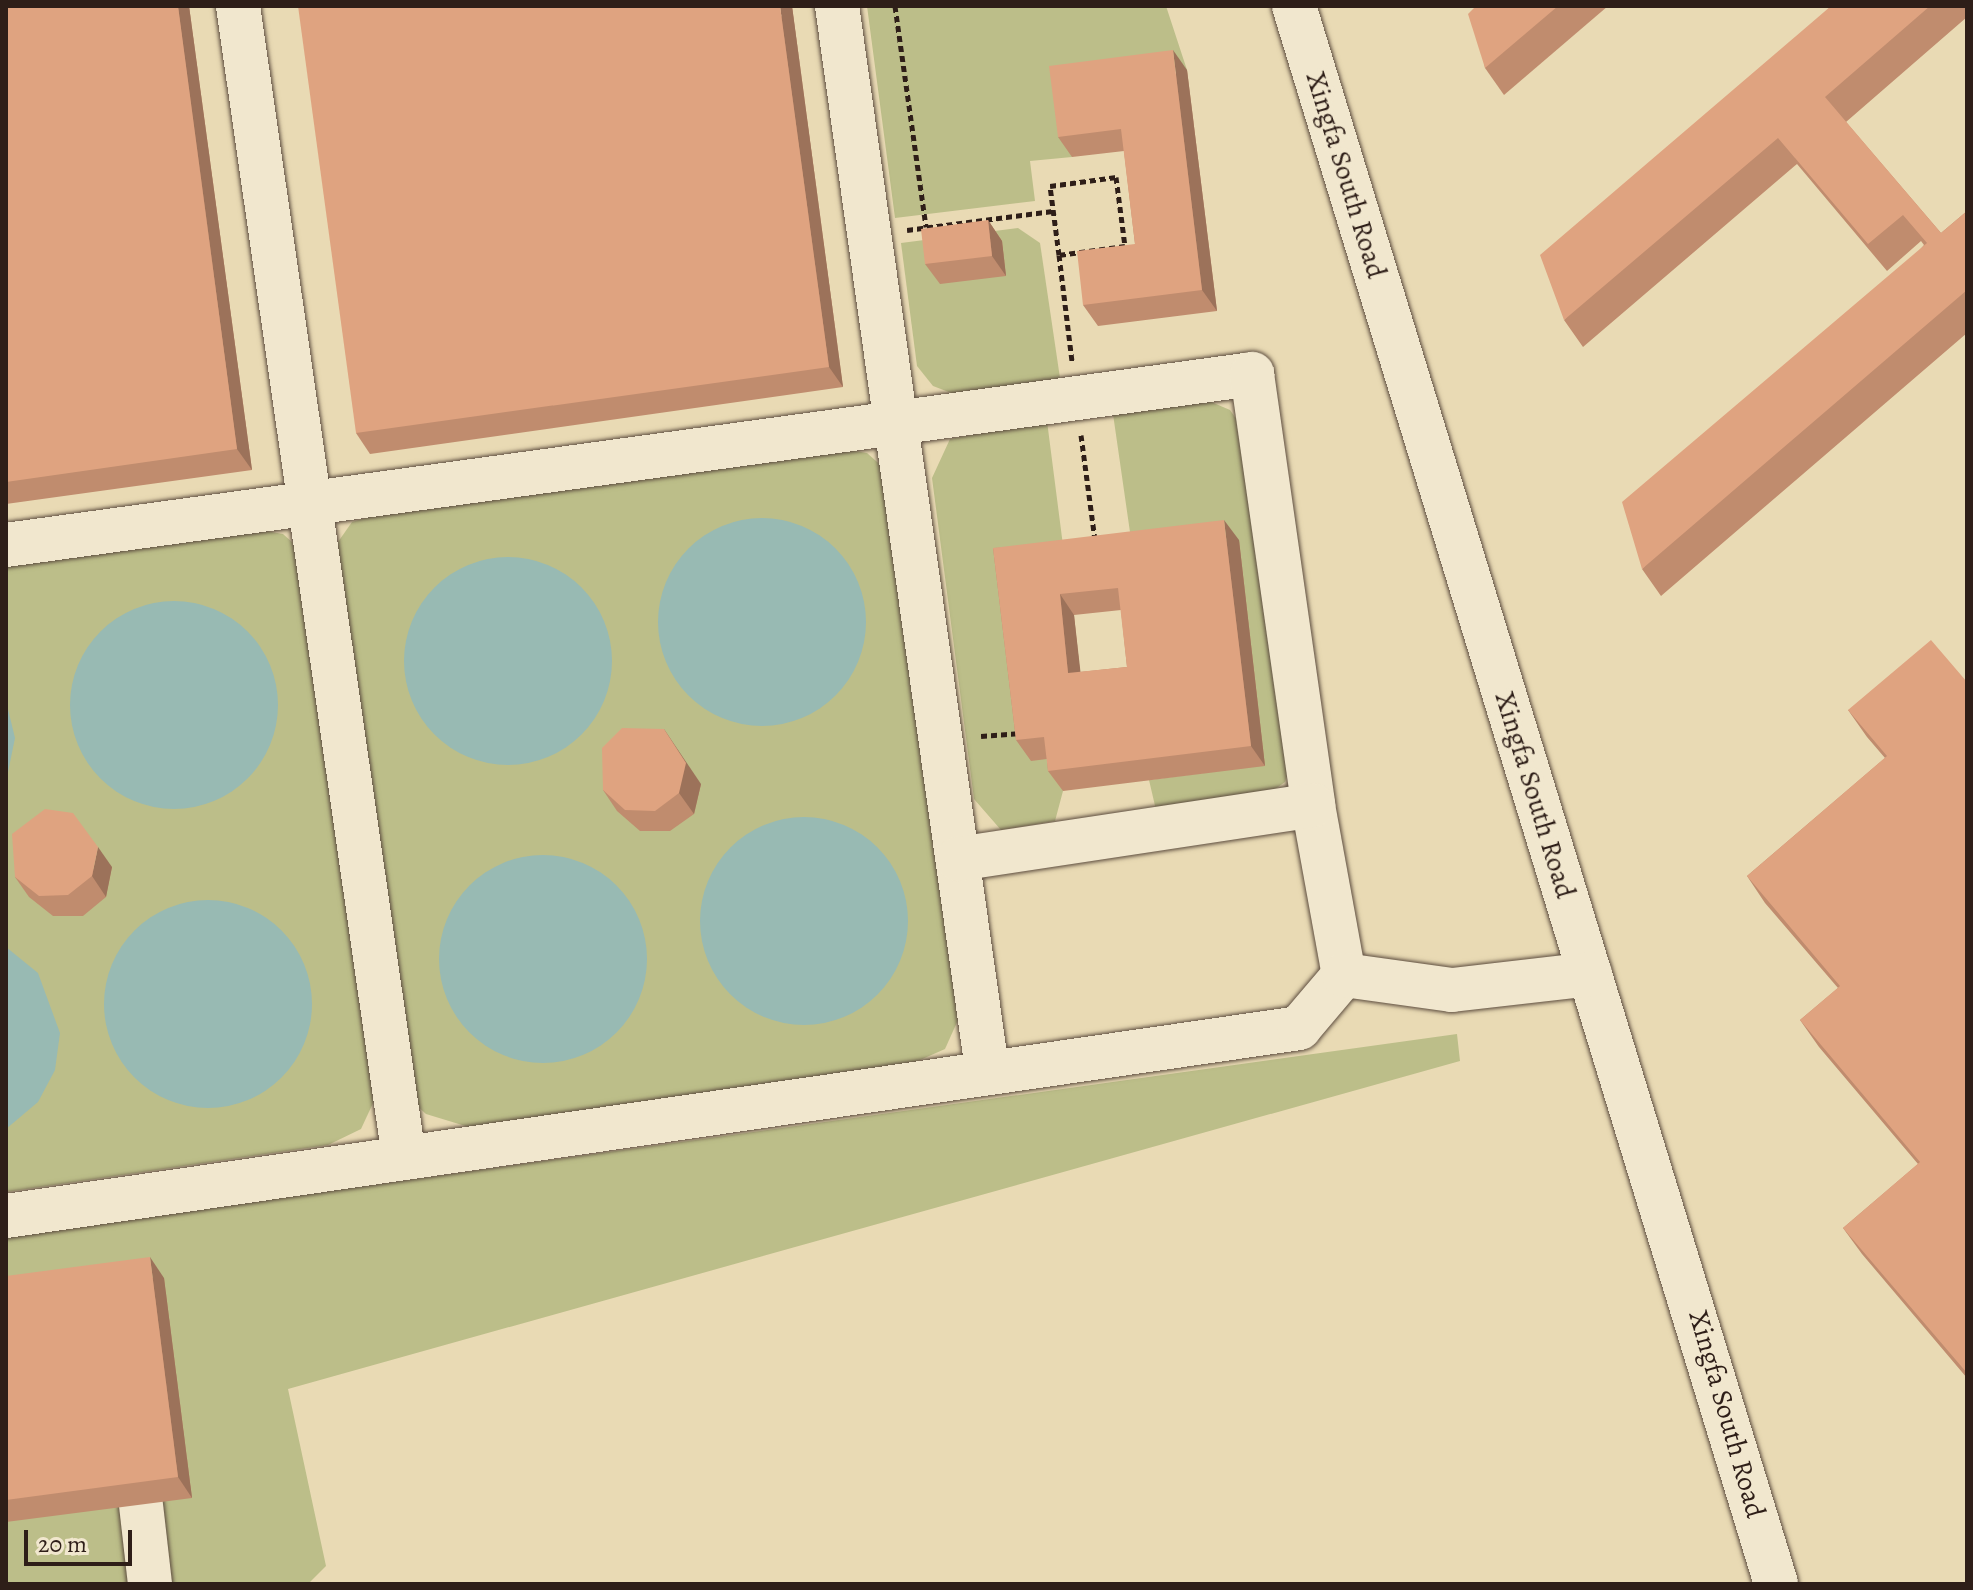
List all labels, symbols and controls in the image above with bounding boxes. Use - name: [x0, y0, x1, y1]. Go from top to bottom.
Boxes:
- street label: Xingfa South Road: [1299, 68, 1393, 282]
- street label: Xingfa South Road: [1488, 688, 1582, 902]
- street label: Xingfa South Road: [1681, 1306, 1773, 1522]
- scale bar: [28, 1514, 136, 1564]
- text: 20 m: [38, 1528, 87, 1560]

